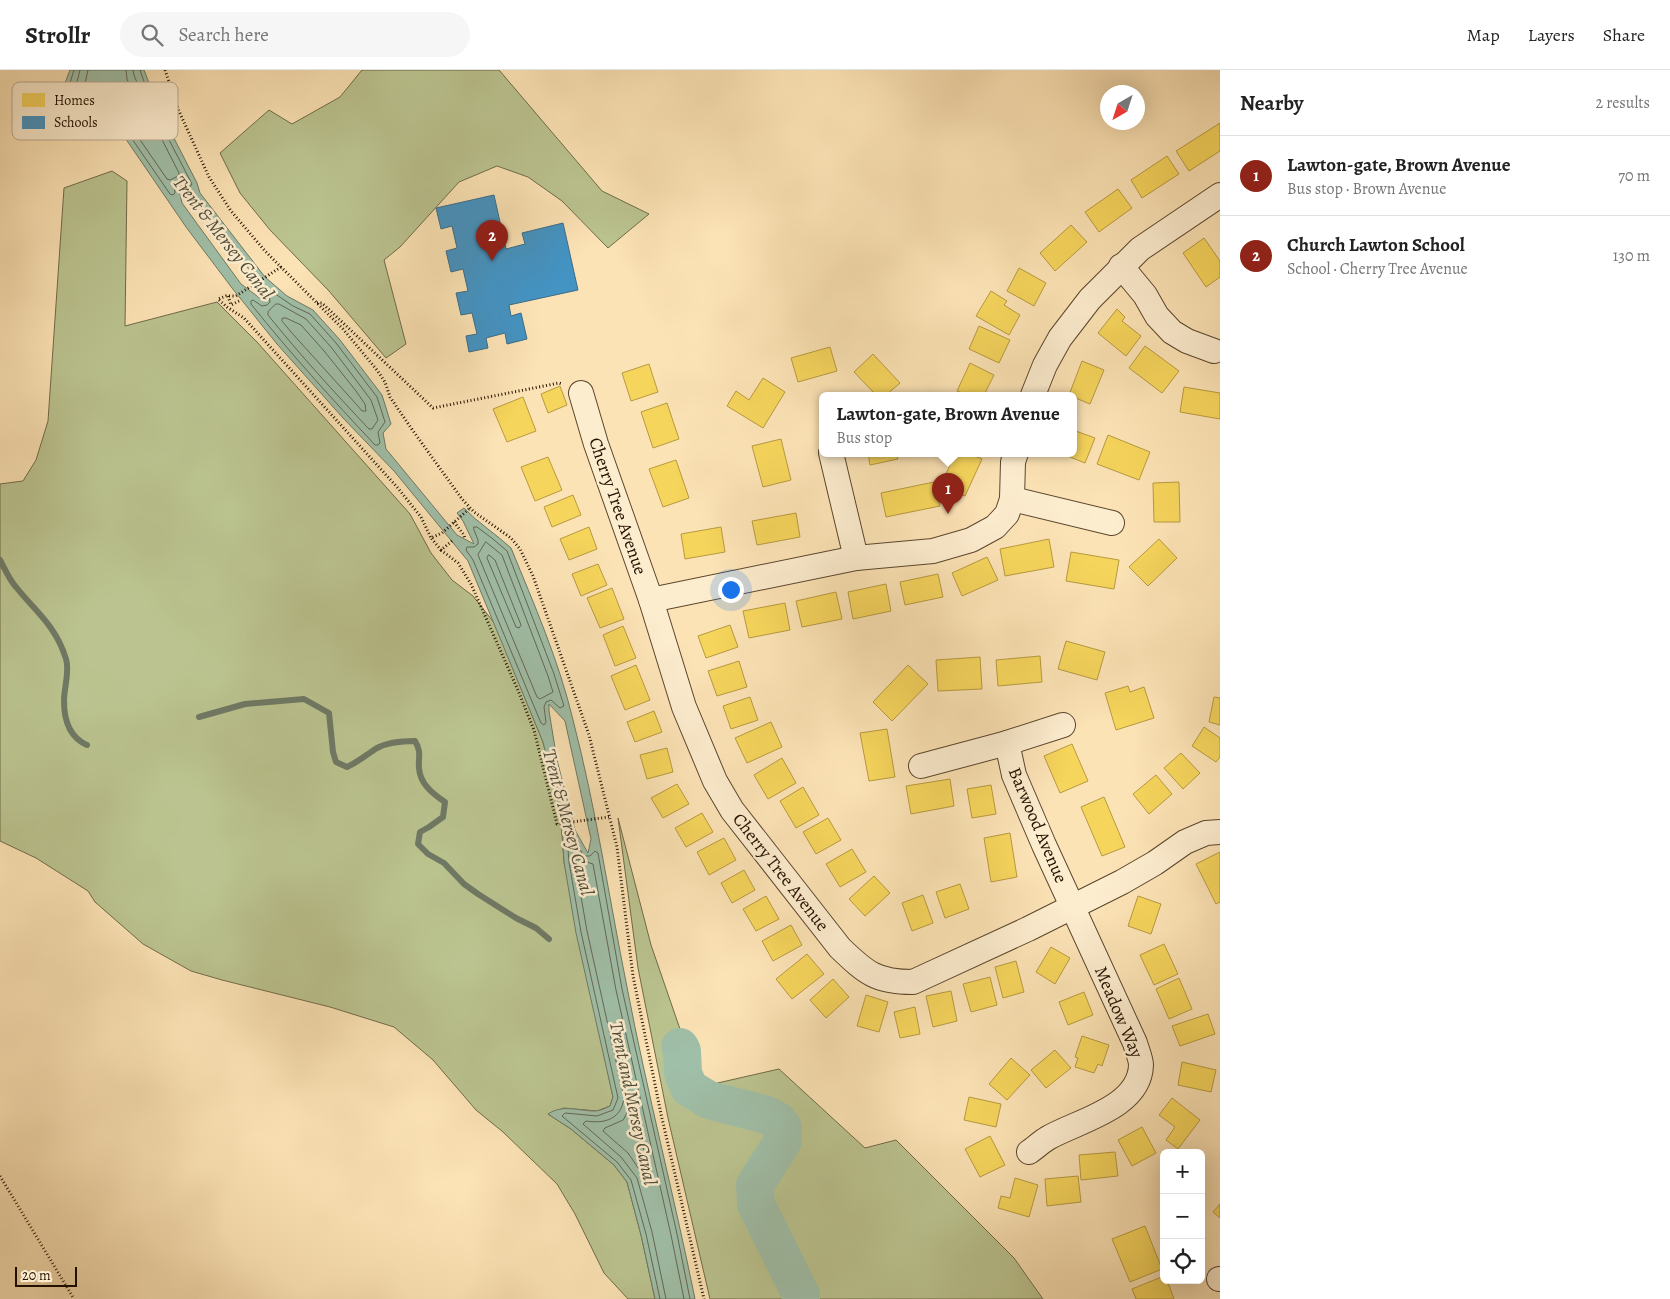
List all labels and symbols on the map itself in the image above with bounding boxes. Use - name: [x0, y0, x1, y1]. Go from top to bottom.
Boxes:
- legend: [12, 82, 178, 140]
- north arrow: [1100, 85, 1145, 130]
- text: Homes: [54, 91, 95, 110]
- text: Schools: [54, 113, 98, 132]
- water label: Trent & Mersey Canal: [167, 170, 280, 305]
- pin: 2: [476, 220, 508, 261]
- street label: Cherry Tree Avenue: [583, 434, 653, 578]
- pin: 1: [932, 473, 964, 514]
- your location: [718, 577, 744, 603]
- water label: Trent & Mersey Canal: [536, 746, 600, 899]
- street label: Barwood Avenue: [1003, 763, 1073, 887]
- street label: Cherry Tree Avenue: [727, 808, 835, 936]
- street label: Meadow Way: [1089, 963, 1149, 1062]
- water label: Trent and Mersey Canal: [603, 1019, 663, 1188]
- scale bar: [15, 1264, 78, 1287]

